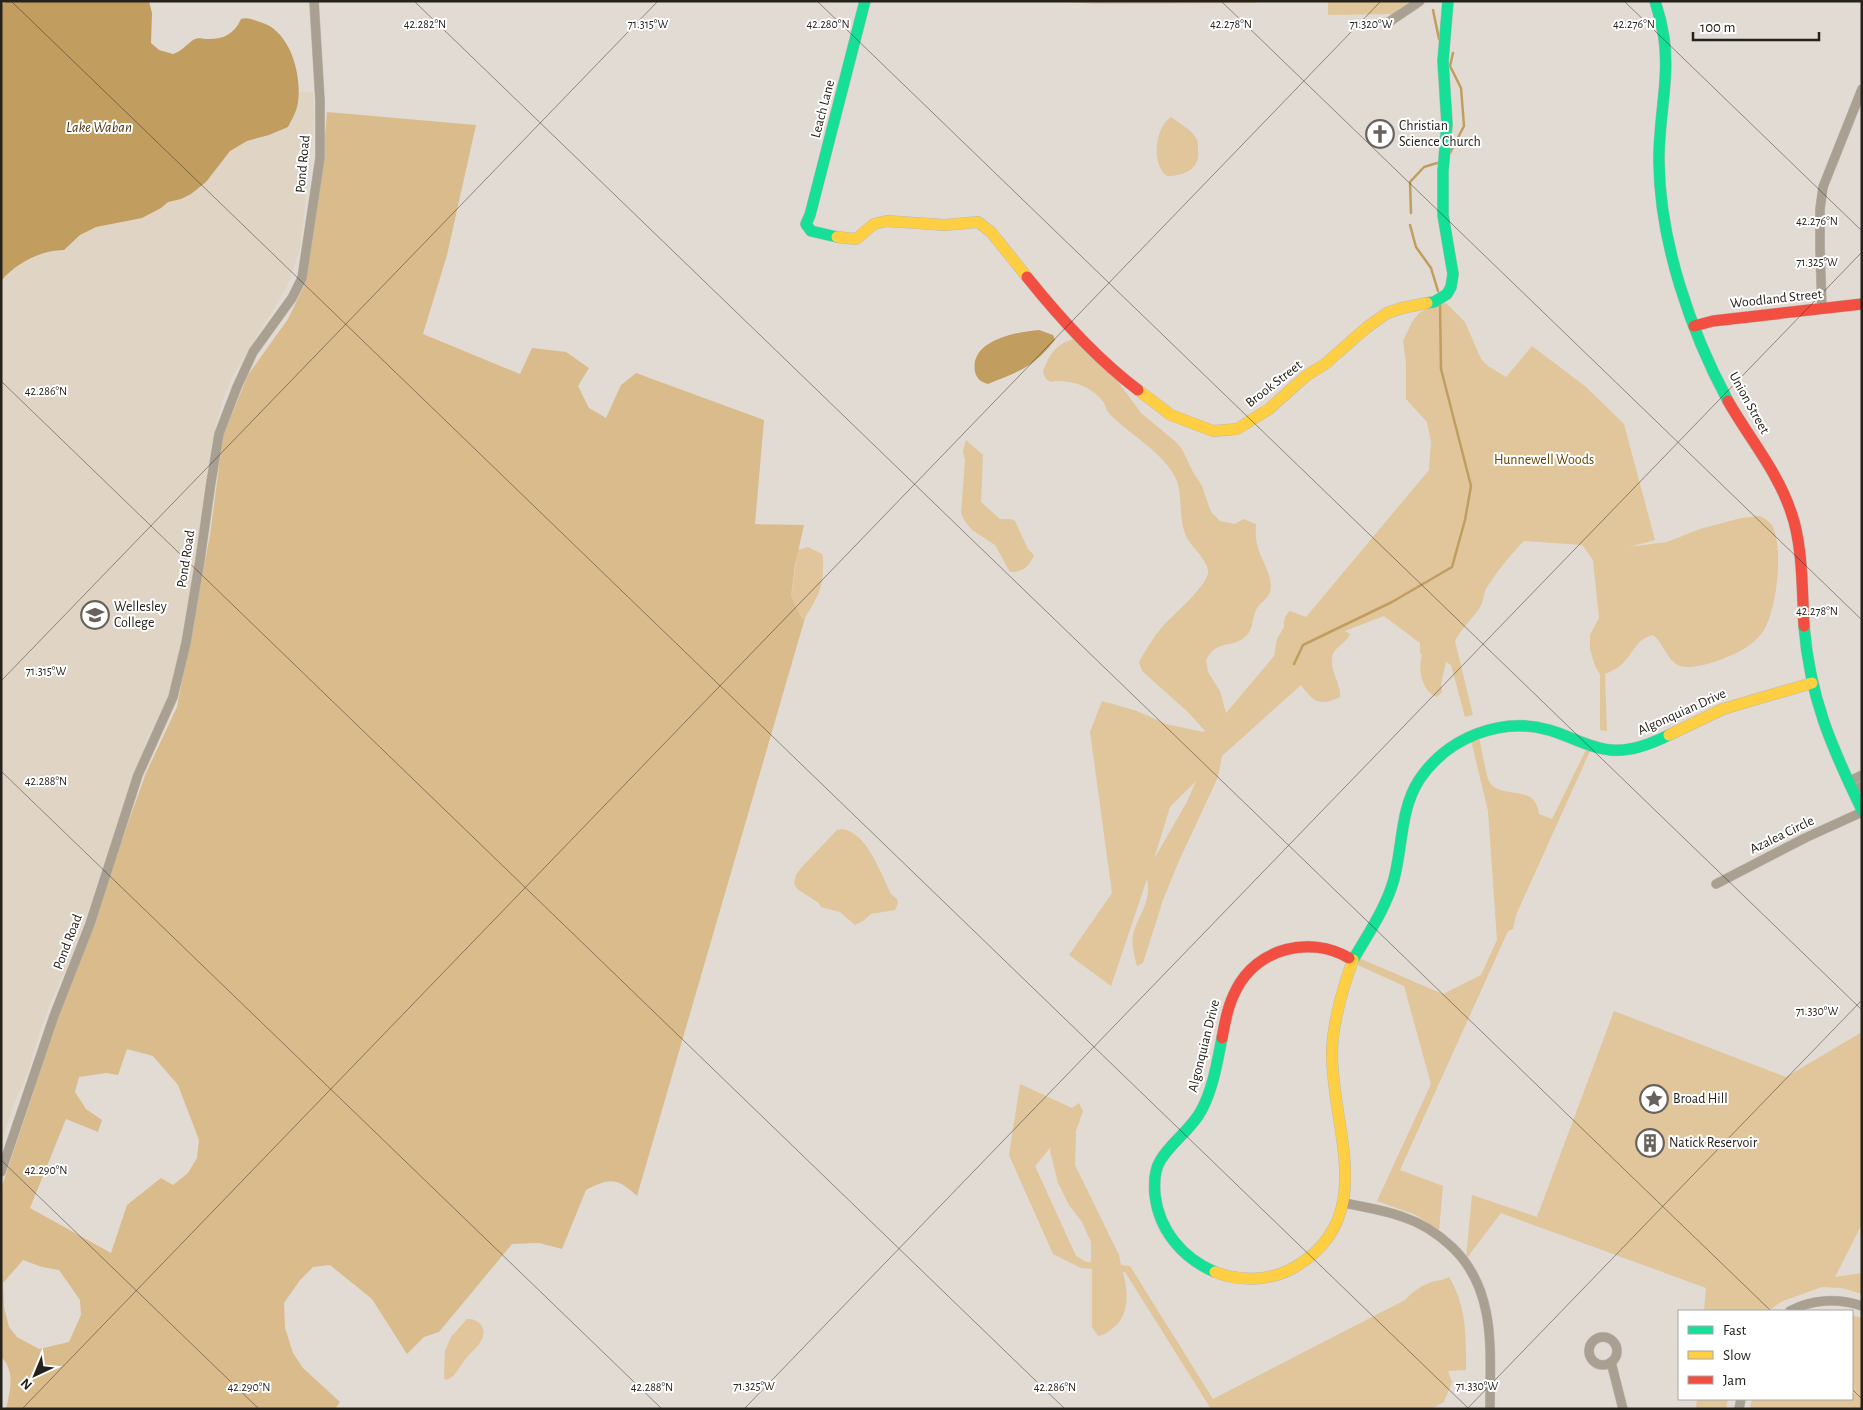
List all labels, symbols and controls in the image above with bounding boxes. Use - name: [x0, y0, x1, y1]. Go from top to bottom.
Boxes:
- scale bar: [1693, 10, 1819, 42]
- text: 42.282°N: [404, 18, 446, 30]
- text: 71.315°W: [628, 18, 668, 30]
- text: 42.280°N: [806, 18, 850, 30]
- text: 42.278°N: [1210, 18, 1252, 30]
- text: 71.320°W: [1349, 18, 1393, 30]
- text: 42.276°N: [1613, 18, 1655, 30]
- text: 100 m: [1700, 20, 1735, 35]
- street label: Leach Lane: [809, 79, 837, 139]
- church icon: Christian Science Church: [1365, 119, 1395, 149]
- place label: Christian Science Church: [1399, 119, 1481, 149]
- water label: Lake Waban: [66, 120, 132, 135]
- street label: Pond Road: [293, 134, 313, 194]
- text: 42.276°N: [1796, 215, 1838, 227]
- text: 71.325°W: [1796, 256, 1838, 268]
- street label: Woodland Street: [1729, 287, 1823, 311]
- street label: Brook Street: [1243, 357, 1305, 410]
- street label: Union Street: [1726, 370, 1772, 437]
- text: 42.286°N: [25, 385, 67, 397]
- park label: Hunnewell Woods: [1494, 453, 1594, 467]
- street label: Pond Road: [175, 529, 197, 589]
- school or university icon: Wellesley College: [80, 600, 110, 630]
- place label: Wellesley College: [114, 600, 167, 630]
- text: 42.278°N: [1796, 605, 1838, 617]
- text: 71.315°W: [26, 665, 66, 677]
- street label: Algonquian Drive: [1636, 686, 1728, 738]
- text: 42.288°N: [25, 775, 67, 787]
- street label: Azalea Circle: [1748, 813, 1816, 857]
- street label: Pond Road: [51, 912, 85, 972]
- street label: Algonquian Drive: [1186, 998, 1222, 1094]
- text: 71.330°W: [1796, 1005, 1839, 1017]
- place icon: Broad Hill: [1639, 1084, 1669, 1114]
- place label: Broad Hill: [1673, 1092, 1728, 1106]
- building icon: Natick Reservoir: [1635, 1128, 1665, 1158]
- place label: Natick Reservoir: [1669, 1136, 1758, 1150]
- text: 42.290°N: [24, 1164, 68, 1176]
- legend: [1678, 1310, 1853, 1400]
- text: Fast: [1723, 1323, 1747, 1338]
- text: Slow: [1723, 1348, 1751, 1363]
- north arrow: [10, 1350, 60, 1400]
- text: Jam: [1723, 1373, 1746, 1388]
- text: N: [18, 1375, 35, 1392]
- text: 71.325°W: [733, 1380, 775, 1392]
- text: 71.330°W: [1456, 1380, 1499, 1392]
- text: 42.290°N: [227, 1381, 271, 1393]
- text: 42.288°N: [631, 1381, 673, 1393]
- text: 42.286°N: [1034, 1381, 1076, 1393]

